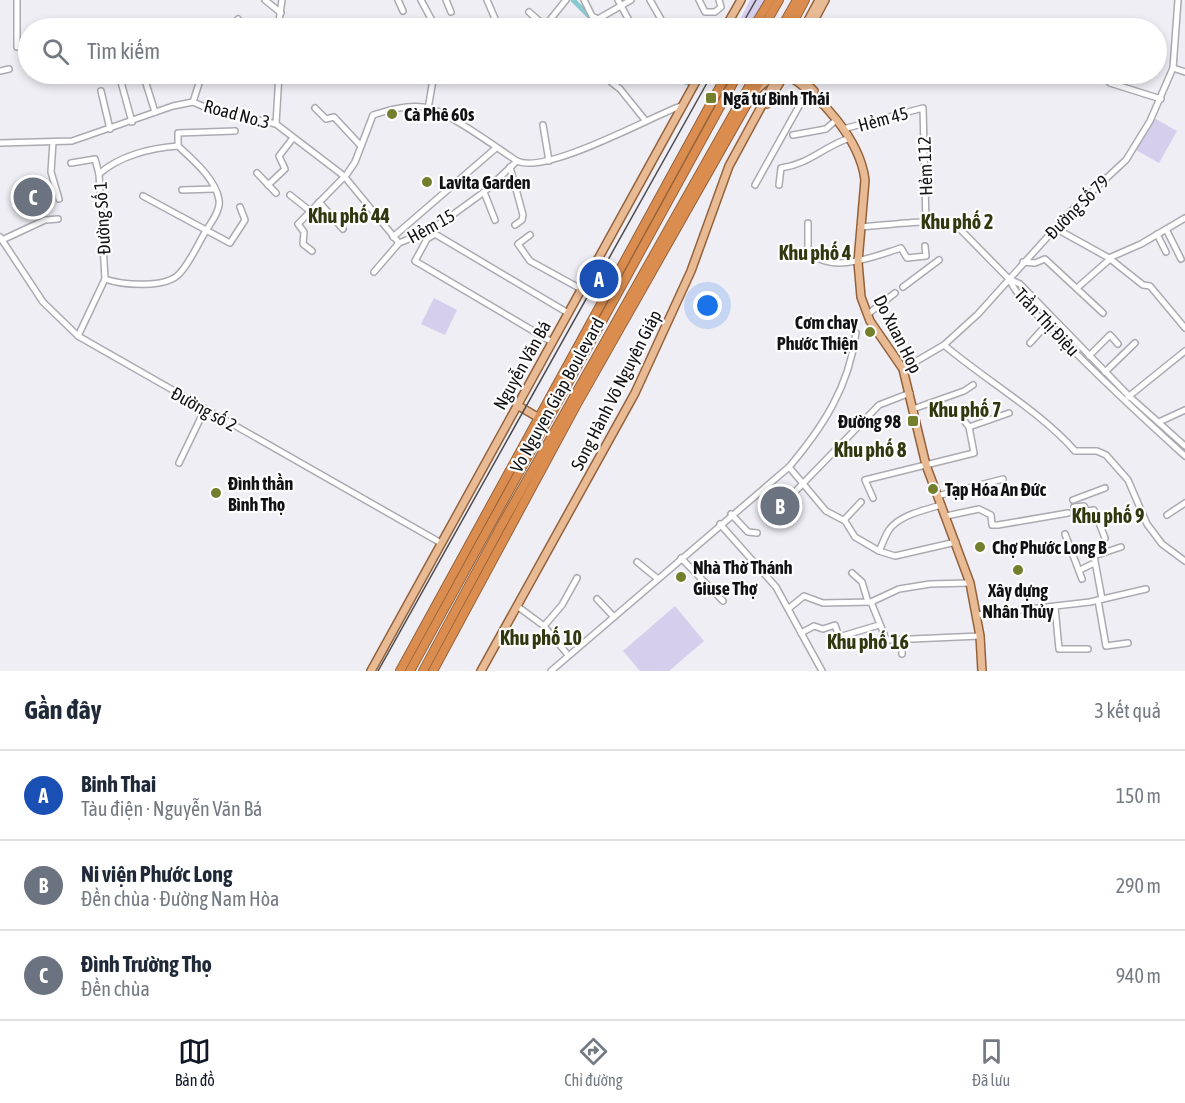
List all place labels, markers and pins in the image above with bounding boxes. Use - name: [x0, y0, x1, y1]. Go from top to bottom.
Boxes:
- place label: Ngã tư Bình Thái: [723, 88, 830, 109]
- marker: Ngã tư Bình Thái: [704, 91, 718, 105]
- place label: Cà Phê 60s: [404, 104, 475, 125]
- marker: Cà Phê 60s: [385, 107, 399, 121]
- place label: Lavita Garden: [439, 172, 531, 193]
- pin: C: [14, 174, 52, 220]
- marker: Lavita Garden: [420, 175, 434, 189]
- pin: A: [580, 256, 618, 302]
- place label: Cơm chay Phước Thiện: [777, 312, 859, 354]
- marker: Cơm chay Phước Thiện: [863, 325, 877, 339]
- place label: Đường 98: [838, 411, 902, 432]
- marker: Đường 98: [906, 414, 920, 428]
- place label: Đình thần Bình Thọ: [228, 473, 293, 515]
- place label: Tạp Hóa An Đức: [945, 479, 1047, 500]
- marker: Tạp Hóa An Đức: [926, 482, 940, 496]
- pin: B: [760, 484, 800, 528]
- marker: Đình thần Bình Thọ: [209, 486, 223, 500]
- place label: Chợ Phước Long B: [992, 537, 1107, 558]
- marker: Chợ Phước Long B: [973, 540, 987, 554]
- place label: Nhà Thờ Thánh Giuse Thợ: [693, 557, 793, 599]
- marker: Xây dựng Nhân Thủy: [1011, 563, 1025, 577]
- marker: Nhà Thờ Thánh Giuse Thợ: [674, 570, 688, 584]
- place label: Xây dựng Nhân Thủy: [982, 580, 1054, 622]

